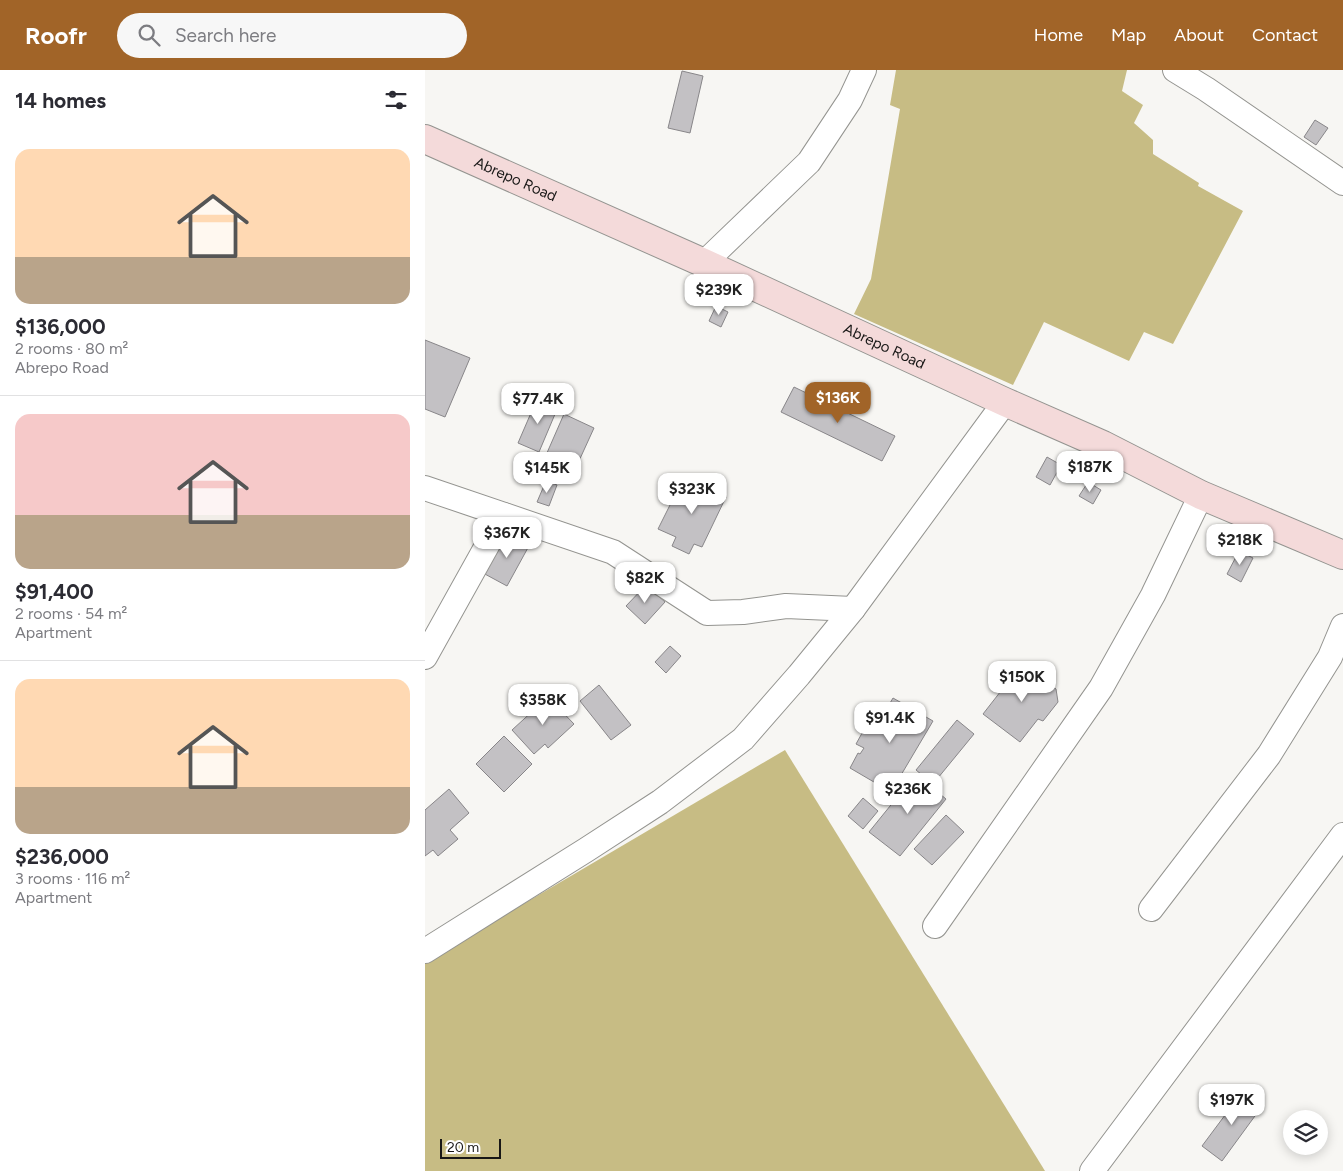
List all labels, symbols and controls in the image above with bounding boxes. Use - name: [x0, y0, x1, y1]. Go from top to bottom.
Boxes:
- search box: [117, 13, 467, 58]
- text: Roofr: [25, 21, 87, 50]
- icon: search: [135, 21, 163, 49]
- text: Search here: [175, 24, 276, 47]
- text: Home: [1034, 24, 1083, 46]
- text: Map: [1111, 24, 1146, 46]
- text: About: [1174, 24, 1224, 46]
- text: Contact: [1252, 24, 1318, 46]
- icon: filters: [382, 86, 410, 114]
- text: 14 homes: [15, 88, 106, 113]
- street label: Abrepo Road: [472, 153, 559, 205]
- icon: home: [168, 181, 258, 271]
- pin: $239K: [684, 274, 754, 316]
- text: $239K: [696, 280, 742, 299]
- text: $136,000: [15, 314, 106, 339]
- street label: Abrepo Road: [841, 320, 928, 373]
- text: 2 rooms · 80 m²: [15, 339, 128, 358]
- text: Abrepo Road: [15, 358, 109, 377]
- pin: $77.4K: [497, 382, 579, 425]
- pin: $136K: [803, 382, 873, 424]
- text: $136K: [816, 388, 860, 407]
- text: $77.4K: [512, 389, 564, 408]
- icon: home: [168, 447, 258, 537]
- pin: $187K: [1055, 450, 1125, 493]
- pin: $145K: [512, 452, 582, 494]
- text: $187K: [1068, 457, 1112, 476]
- text: $145K: [524, 458, 570, 477]
- pin: $323K: [657, 472, 727, 515]
- text: $323K: [669, 479, 715, 498]
- pin: $367K: [472, 516, 542, 559]
- text: $367K: [484, 523, 530, 542]
- pin: $218K: [1205, 524, 1275, 566]
- text: $218K: [1217, 530, 1263, 549]
- pin: $82K: [615, 562, 675, 604]
- text: $82K: [626, 568, 664, 587]
- text: $91,400: [15, 579, 94, 604]
- text: 2 rooms · 54 m²: [15, 604, 127, 623]
- text: Apartment: [15, 623, 92, 642]
- pin: $150K: [987, 660, 1057, 703]
- text: $150K: [999, 667, 1045, 686]
- pin: $358K: [508, 684, 578, 726]
- text: $358K: [519, 690, 567, 709]
- pin: $91.4K: [849, 702, 931, 744]
- text: $91.4K: [865, 708, 915, 727]
- icon: home: [168, 712, 258, 802]
- pin: $236K: [873, 772, 943, 815]
- text: $236K: [885, 779, 931, 798]
- text: $236,000: [15, 844, 109, 869]
- text: 3 rooms · 116 m²: [15, 869, 130, 888]
- text: Apartment: [15, 888, 92, 907]
- pin: $197K: [1197, 1084, 1267, 1126]
- text: $197K: [1210, 1090, 1254, 1109]
- map controls: [1283, 1110, 1328, 1155]
- button: layers: [1283, 1110, 1328, 1155]
- scale bar: [440, 1136, 501, 1159]
- text: 20 m: [447, 1139, 479, 1156]

